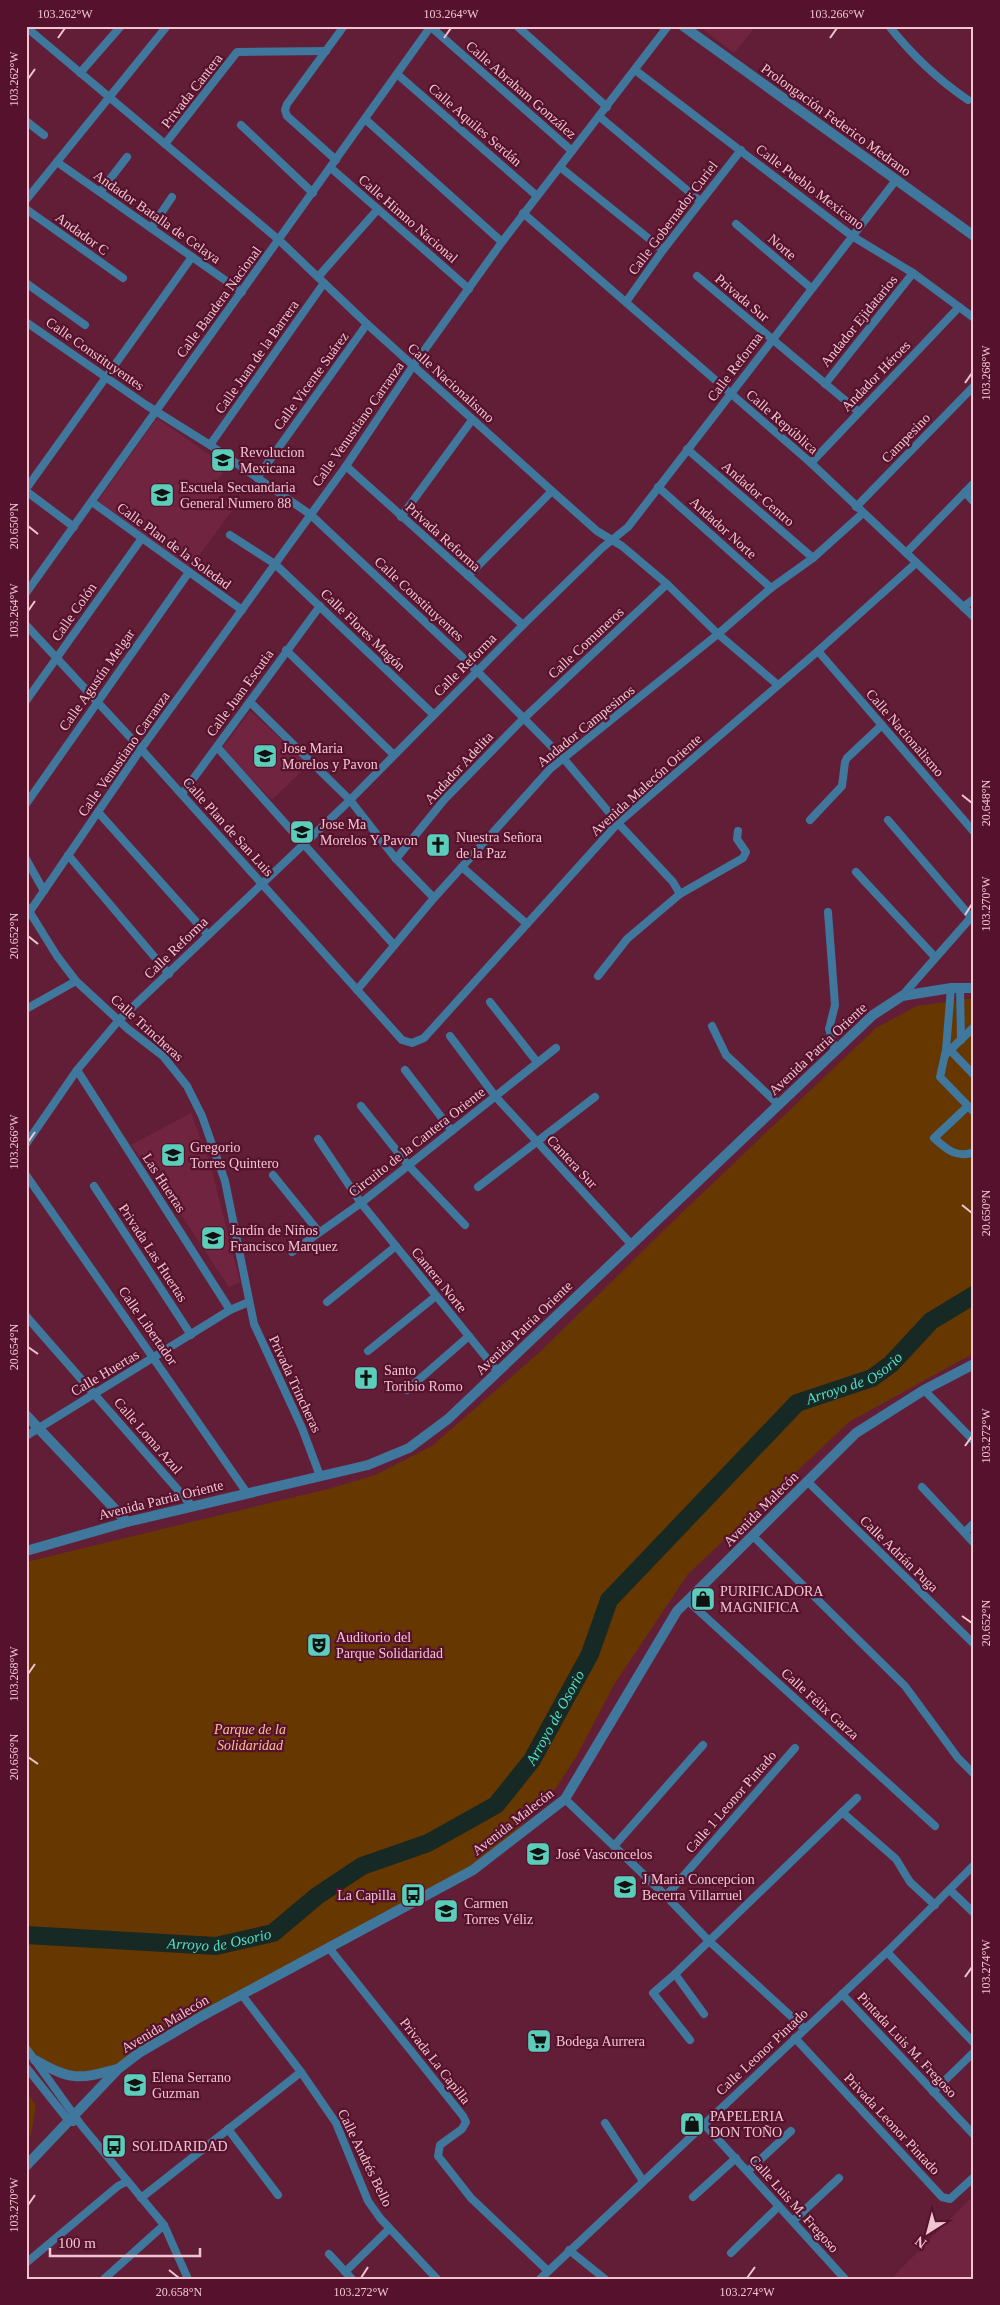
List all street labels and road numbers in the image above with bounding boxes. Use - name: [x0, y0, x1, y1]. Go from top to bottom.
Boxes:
- street label: Calle Abraham González: [463, 38, 579, 142]
- street label: Privada Cantera: [158, 50, 226, 131]
- street label: Prolongación Federico Medrano: [758, 61, 914, 179]
- street label: Calle Aquiles Serdán: [425, 81, 525, 169]
- street label: Calle Pueblo Mexicano: [753, 141, 867, 233]
- street label: Calle Gobernador Curiel: [625, 158, 721, 278]
- street label: Andador Batalla de Celaya: [91, 167, 224, 267]
- street label: Calle Himno Nacional: [356, 172, 461, 266]
- street label: Andador C: [53, 210, 111, 258]
- street label: Norte: [765, 231, 799, 263]
- street label: Calle Bandera Nacional: [174, 243, 264, 360]
- street label: Privada Sur: [712, 271, 772, 325]
- street label: Andador Ejidatarios: [818, 272, 900, 370]
- street label: Calle Juan de la Barrera: [212, 297, 302, 416]
- street label: Calle Constituyentes: [43, 315, 147, 393]
- street label: Calle Vicente Suárez: [271, 329, 351, 433]
- street label: Calle Reforma: [704, 329, 766, 404]
- street label: Andador Héroes: [839, 338, 913, 414]
- street label: Calle Nacionalismo: [405, 340, 497, 426]
- street label: Calle Venustiano Carranza: [309, 358, 407, 489]
- street label: Calle República: [743, 387, 821, 458]
- street label: Campesino: [879, 410, 933, 466]
- street label: Andador Centro: [719, 459, 797, 529]
- street label: Andador Norte: [687, 494, 759, 562]
- street label: Calle Plan de la Soledad: [114, 500, 234, 592]
- street label: Privada Reforma: [403, 500, 484, 575]
- street label: Calle Constituyentes: [371, 554, 467, 644]
- street label: Calle Colón: [49, 580, 99, 644]
- street label: Calle Flores Magón: [318, 586, 408, 674]
- street label: Calle Comuneros: [545, 604, 627, 682]
- street label: Calle Agustín Melgar: [56, 626, 138, 734]
- street label: Calle Reforma: [431, 630, 500, 699]
- street label: Calle Juan Escutia: [204, 646, 277, 739]
- street label: Andador Campesinos: [534, 682, 638, 770]
- street label: Calle Nacionalismo: [863, 686, 947, 780]
- street label: Calle Venustiano Carranza: [75, 688, 173, 819]
- street label: Andador Adelita: [422, 728, 497, 807]
- street label: Avenida Malecón Oriente: [587, 731, 705, 839]
- street label: Calle Plan de San Luis: [180, 775, 276, 879]
- street label: Calle Reforma: [141, 914, 211, 982]
- street label: Calle Trincheras: [108, 992, 186, 1064]
- street label: Avenida Patria Oriente: [766, 1000, 870, 1098]
- street label: Circuito de la Cantera Oriente: [346, 1084, 488, 1200]
- street label: Cantera Sur: [544, 1133, 600, 1192]
- street label: Las Huertas: [139, 1151, 189, 1215]
- street label: Privada Las Huertas: [116, 1201, 190, 1305]
- street label: Cantera Norte: [408, 1245, 470, 1315]
- street label: Avenida Patria Oriente: [473, 1278, 575, 1378]
- street label: Calle Libertador: [115, 1284, 181, 1368]
- street label: Privada Trincheras: [266, 1333, 324, 1435]
- street label: Calle Huertas: [68, 1347, 142, 1399]
- street label: Calle Loma Azul: [111, 1395, 185, 1477]
- street label: Avenida Malecón: [721, 1469, 801, 1549]
- street label: Avenida Patria Oriente: [97, 1477, 225, 1523]
- street label: Calle Adrián Puga: [857, 1513, 942, 1596]
- street label: Calle Félix Garza: [778, 1665, 862, 1743]
- street label: Calle 1 Leonor Pintado: [683, 1748, 779, 1856]
- street label: Avenida Malecón: [469, 1786, 557, 1858]
- street label: Pintada Luis M. Fregoso: [854, 1989, 960, 2101]
- street label: Avenida Malecón: [119, 1992, 211, 2056]
- street label: Calle Leonor Pintado: [713, 2006, 811, 2098]
- street label: Privada La Capilla: [397, 2015, 474, 2108]
- street label: Privada Leonor Pintado: [841, 2070, 943, 2178]
- street label: Calle Andrés Bello: [335, 2107, 395, 2209]
- street label: Calle Luis M. Fregoso: [746, 2152, 842, 2256]

